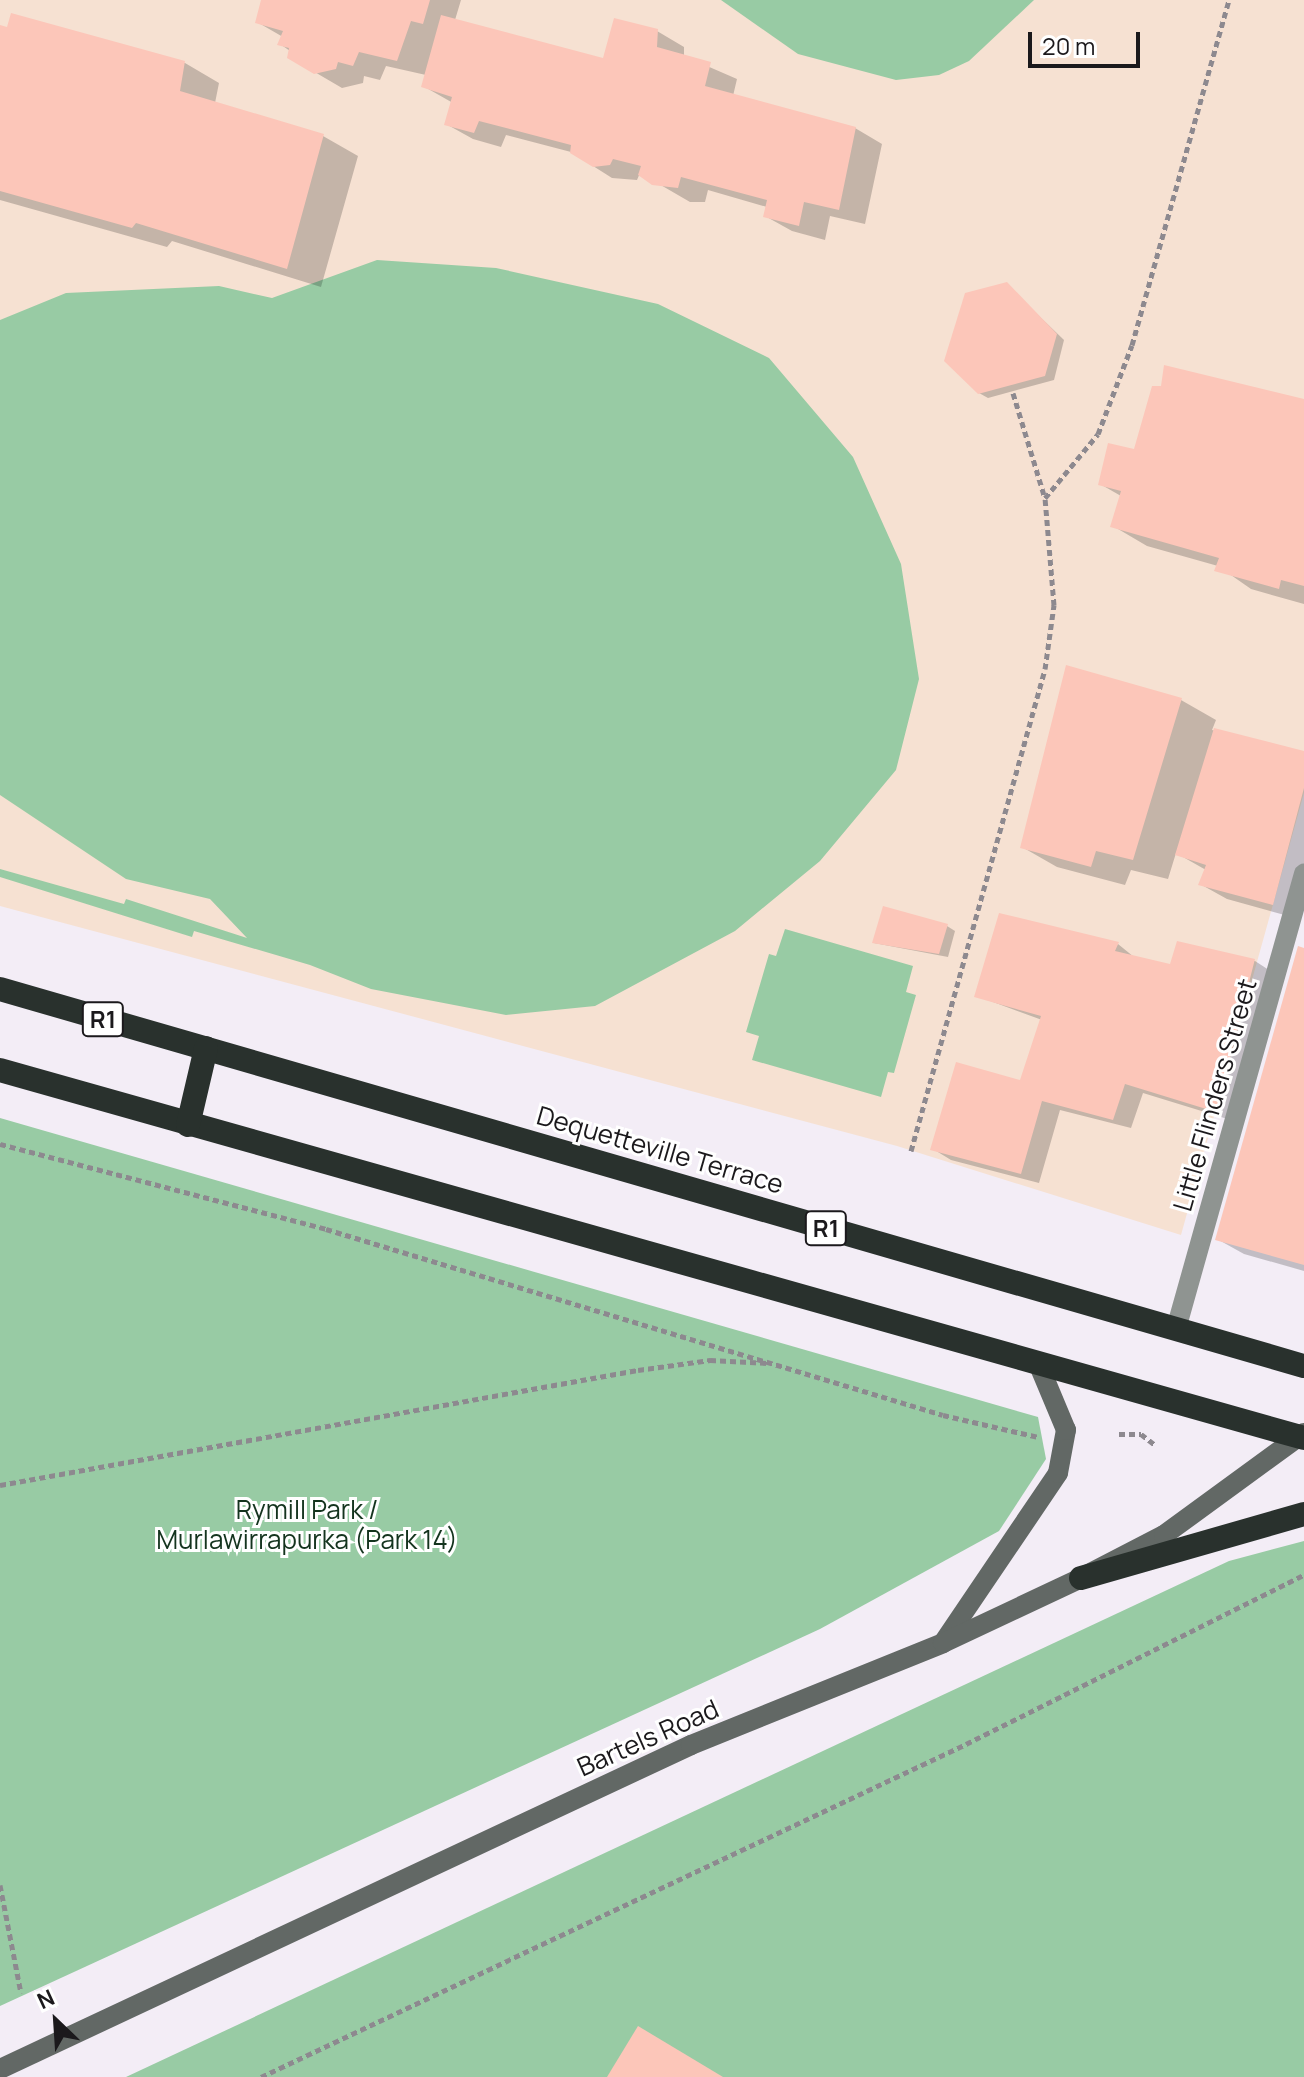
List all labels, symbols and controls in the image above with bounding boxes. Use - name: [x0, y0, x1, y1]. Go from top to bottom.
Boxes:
- scale bar: [1032, 16, 1144, 66]
- text: 20 m: [1042, 29, 1095, 62]
- street label: Little Flinders Street: [1167, 975, 1263, 1215]
- road number: R1: [81, 999, 125, 1039]
- street label: Dequetteville Terrace: [533, 1100, 787, 1200]
- road number: R1: [804, 1208, 848, 1248]
- park label: Rymill Park / Murlawirrapurka (Park 14): [156, 1494, 458, 1556]
- street label: Bartels Road: [573, 1693, 723, 1783]
- north arrow: [16, 1981, 96, 2061]
- text: N: [32, 1982, 59, 2016]

